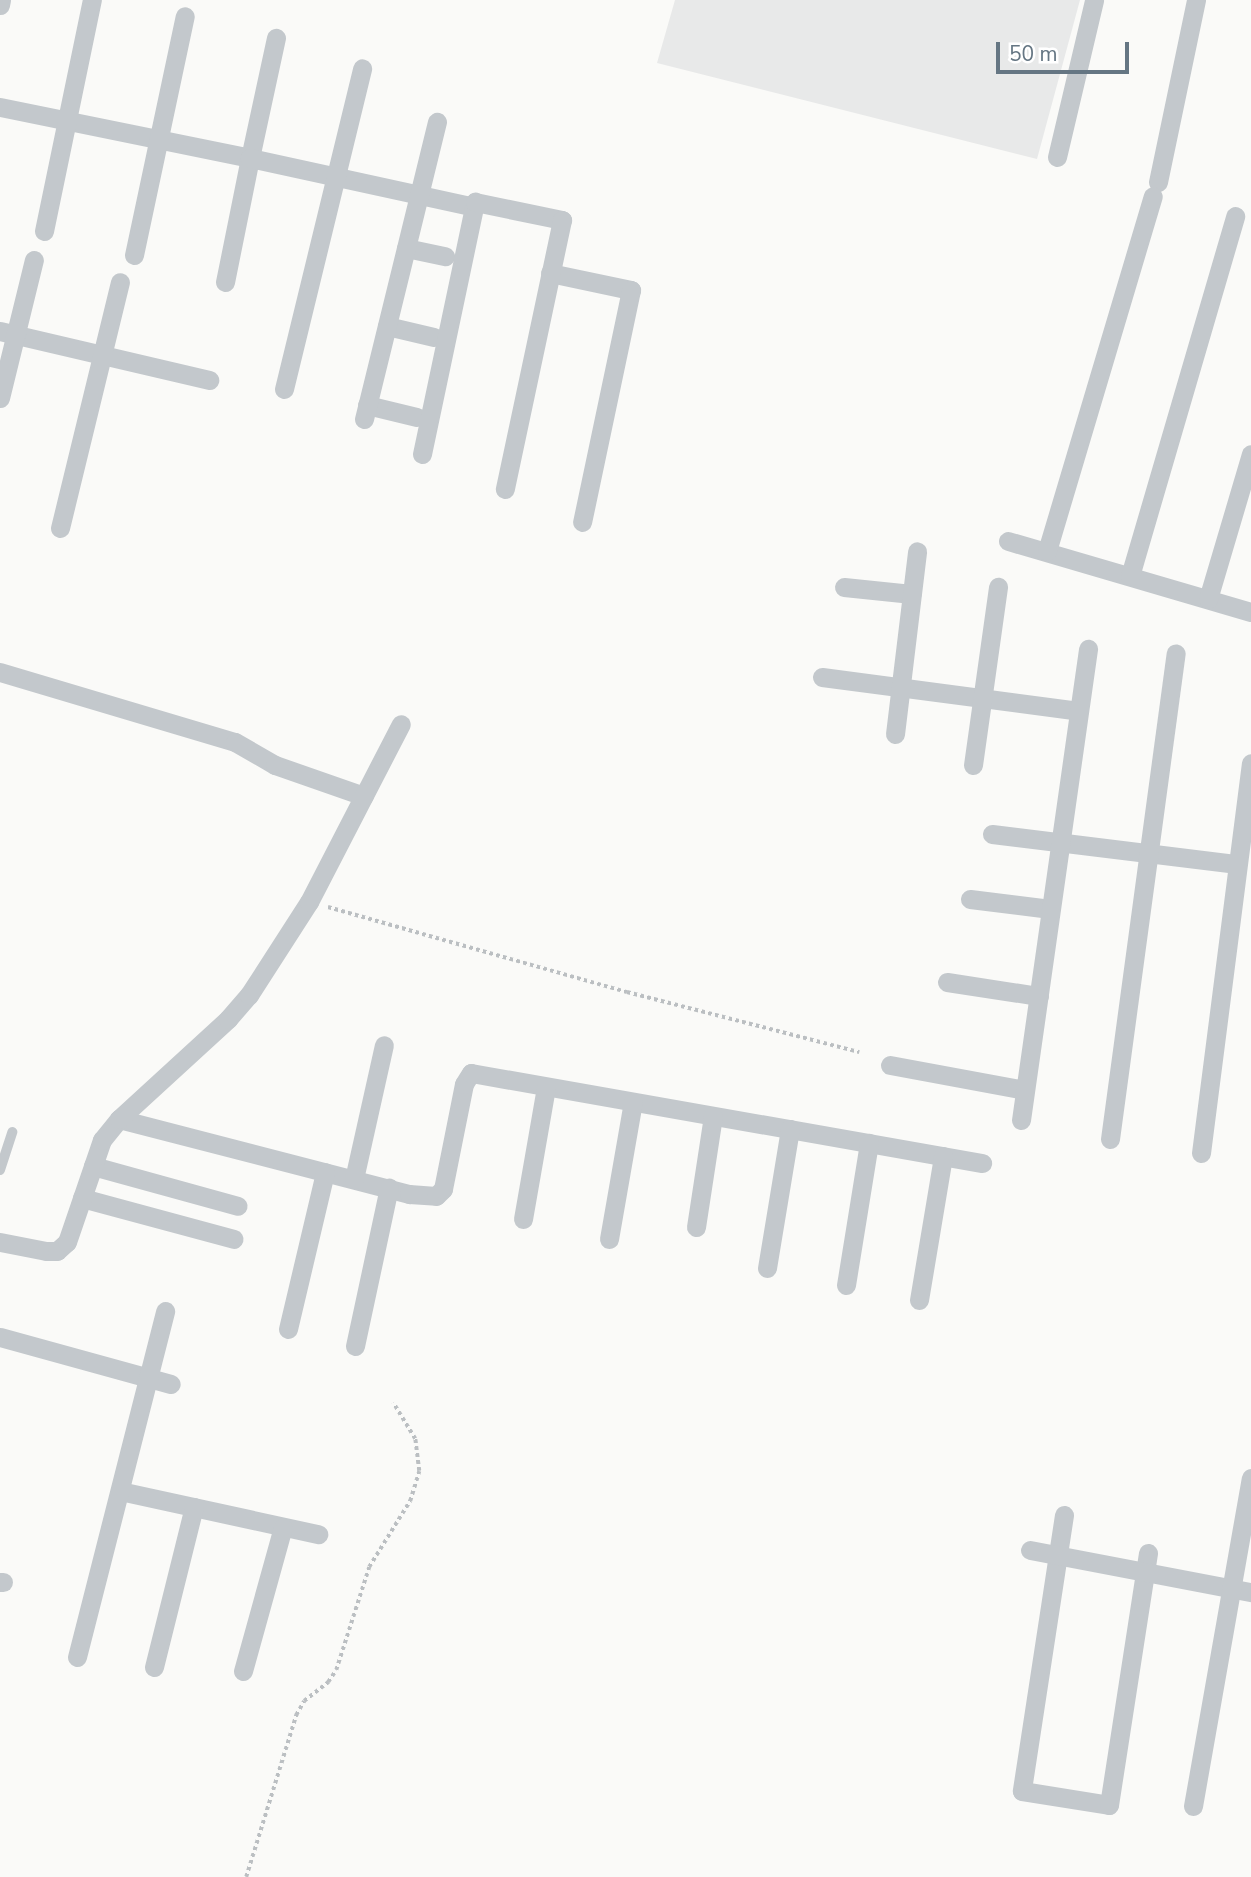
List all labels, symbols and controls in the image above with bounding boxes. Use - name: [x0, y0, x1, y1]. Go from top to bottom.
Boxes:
- scale bar: [999, 28, 1132, 72]
- text: 50 m: [1009, 40, 1058, 68]

